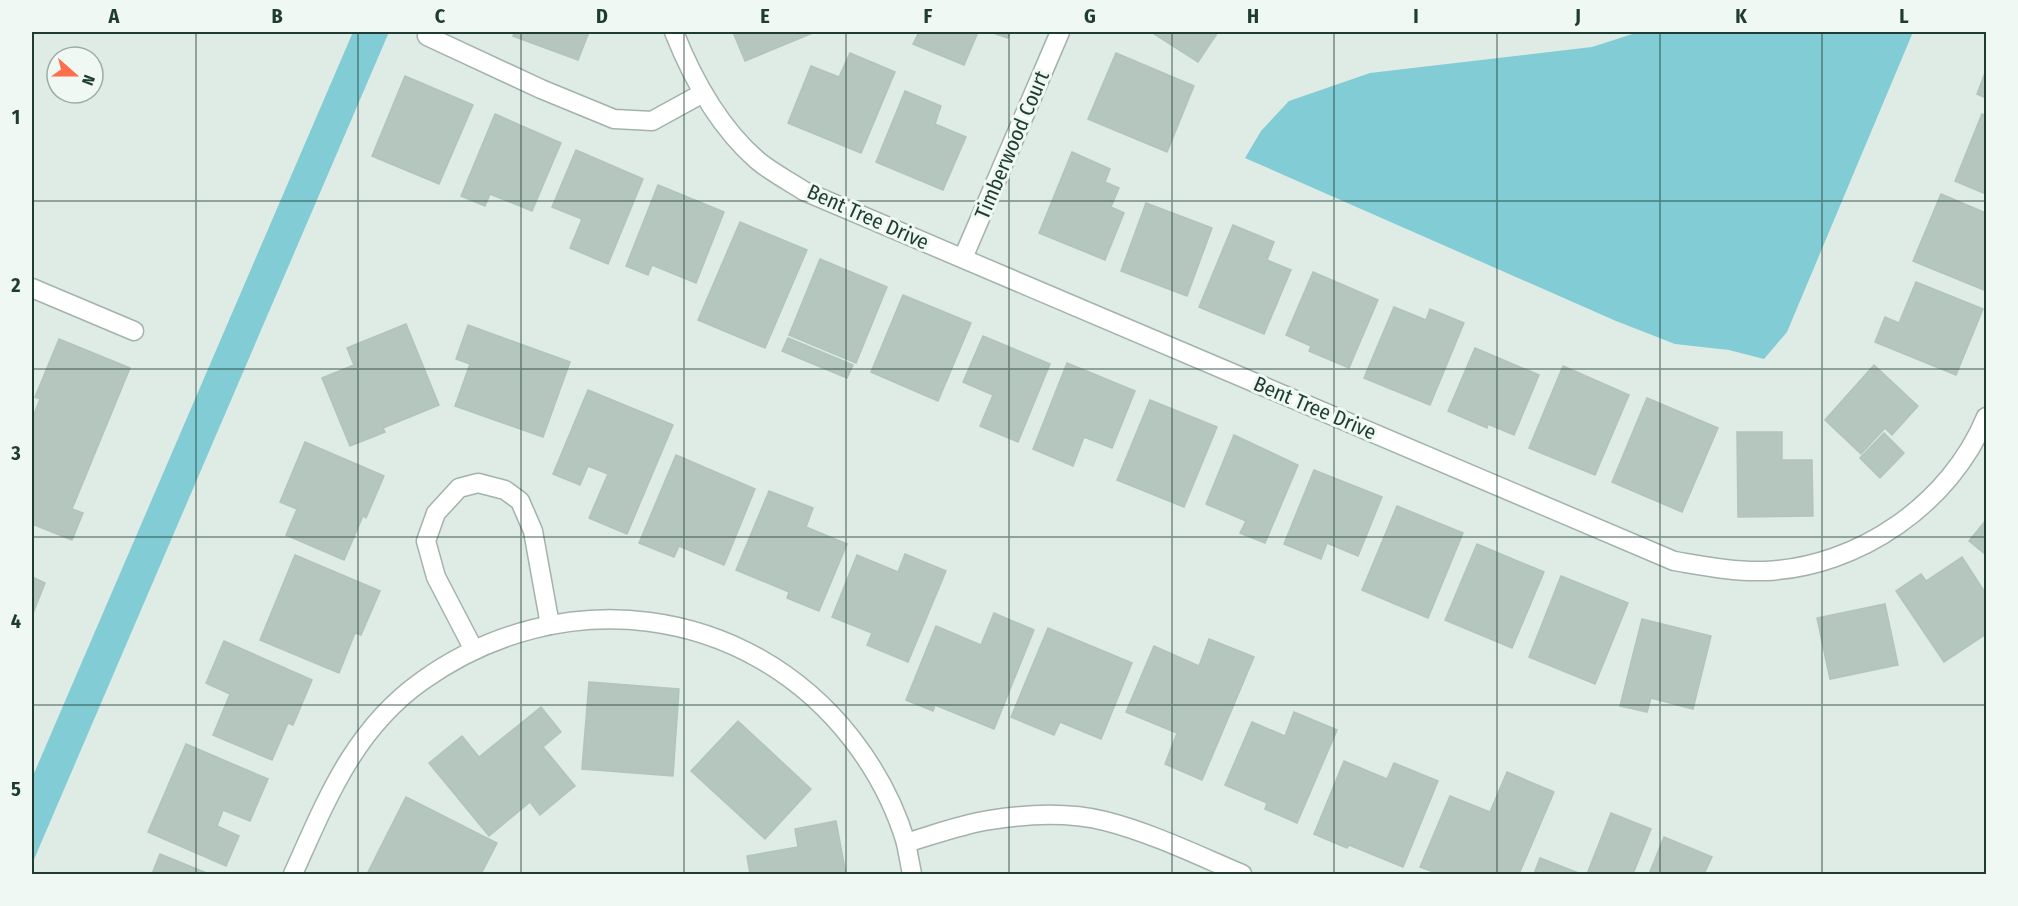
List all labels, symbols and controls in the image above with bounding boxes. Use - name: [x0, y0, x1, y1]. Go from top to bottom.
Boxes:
- text: A: [108, 4, 121, 28]
- text: B: [271, 4, 283, 28]
- text: C: [435, 4, 446, 28]
- text: D: [596, 4, 608, 28]
- text: E: [760, 4, 770, 28]
- text: F: [924, 4, 933, 28]
- text: G: [1084, 4, 1096, 28]
- text: H: [1247, 4, 1259, 28]
- text: I: [1413, 4, 1419, 28]
- text: J: [1574, 4, 1581, 28]
- text: K: [1735, 4, 1747, 28]
- text: L: [1899, 4, 1909, 28]
- north arrow: [45, 45, 105, 105]
- street label: Timberwood Court: [969, 67, 1055, 223]
- text: N: [78, 72, 99, 88]
- text: 1: [12, 105, 20, 129]
- street label: Bent Tree Drive: [803, 179, 933, 255]
- text: 2: [10, 273, 21, 297]
- street label: Bent Tree Drive: [1250, 370, 1380, 446]
- text: 3: [10, 441, 21, 465]
- text: 4: [11, 609, 21, 633]
- text: 5: [11, 777, 21, 801]

